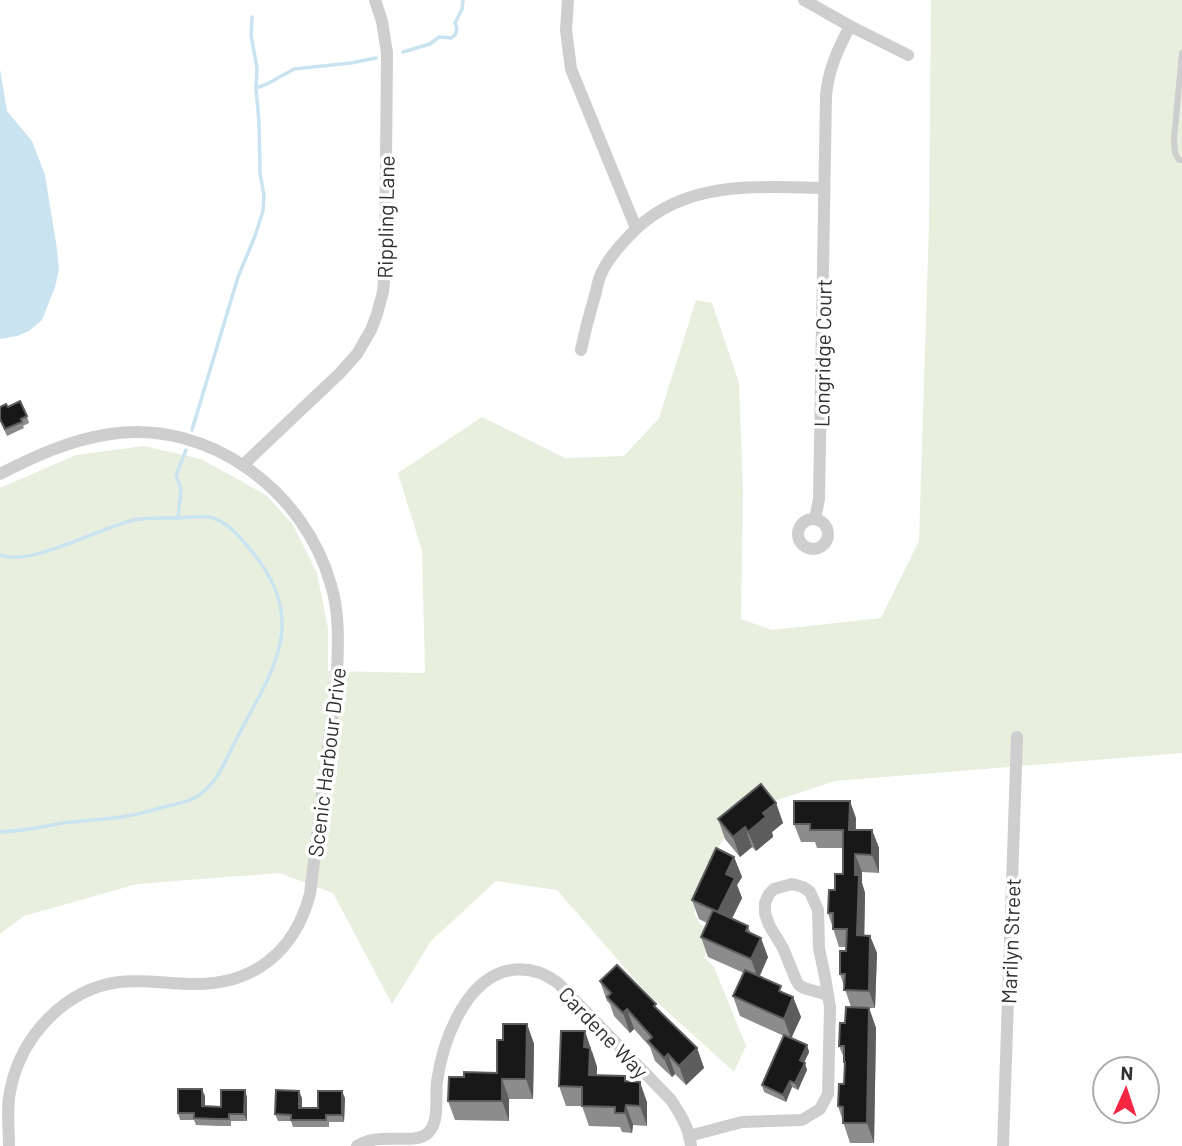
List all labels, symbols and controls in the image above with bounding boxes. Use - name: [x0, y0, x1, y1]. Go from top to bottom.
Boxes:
- street label: Rippling Lane: [371, 155, 399, 279]
- street label: Longridge Court: [808, 279, 836, 427]
- street label: Scenic Harbour Drive: [302, 666, 350, 858]
- street label: Marilyn Street: [995, 878, 1025, 1004]
- street label: Cardene Way: [554, 981, 654, 1083]
- north arrow: [1091, 1055, 1161, 1125]
- text: N: [1120, 1061, 1134, 1084]

